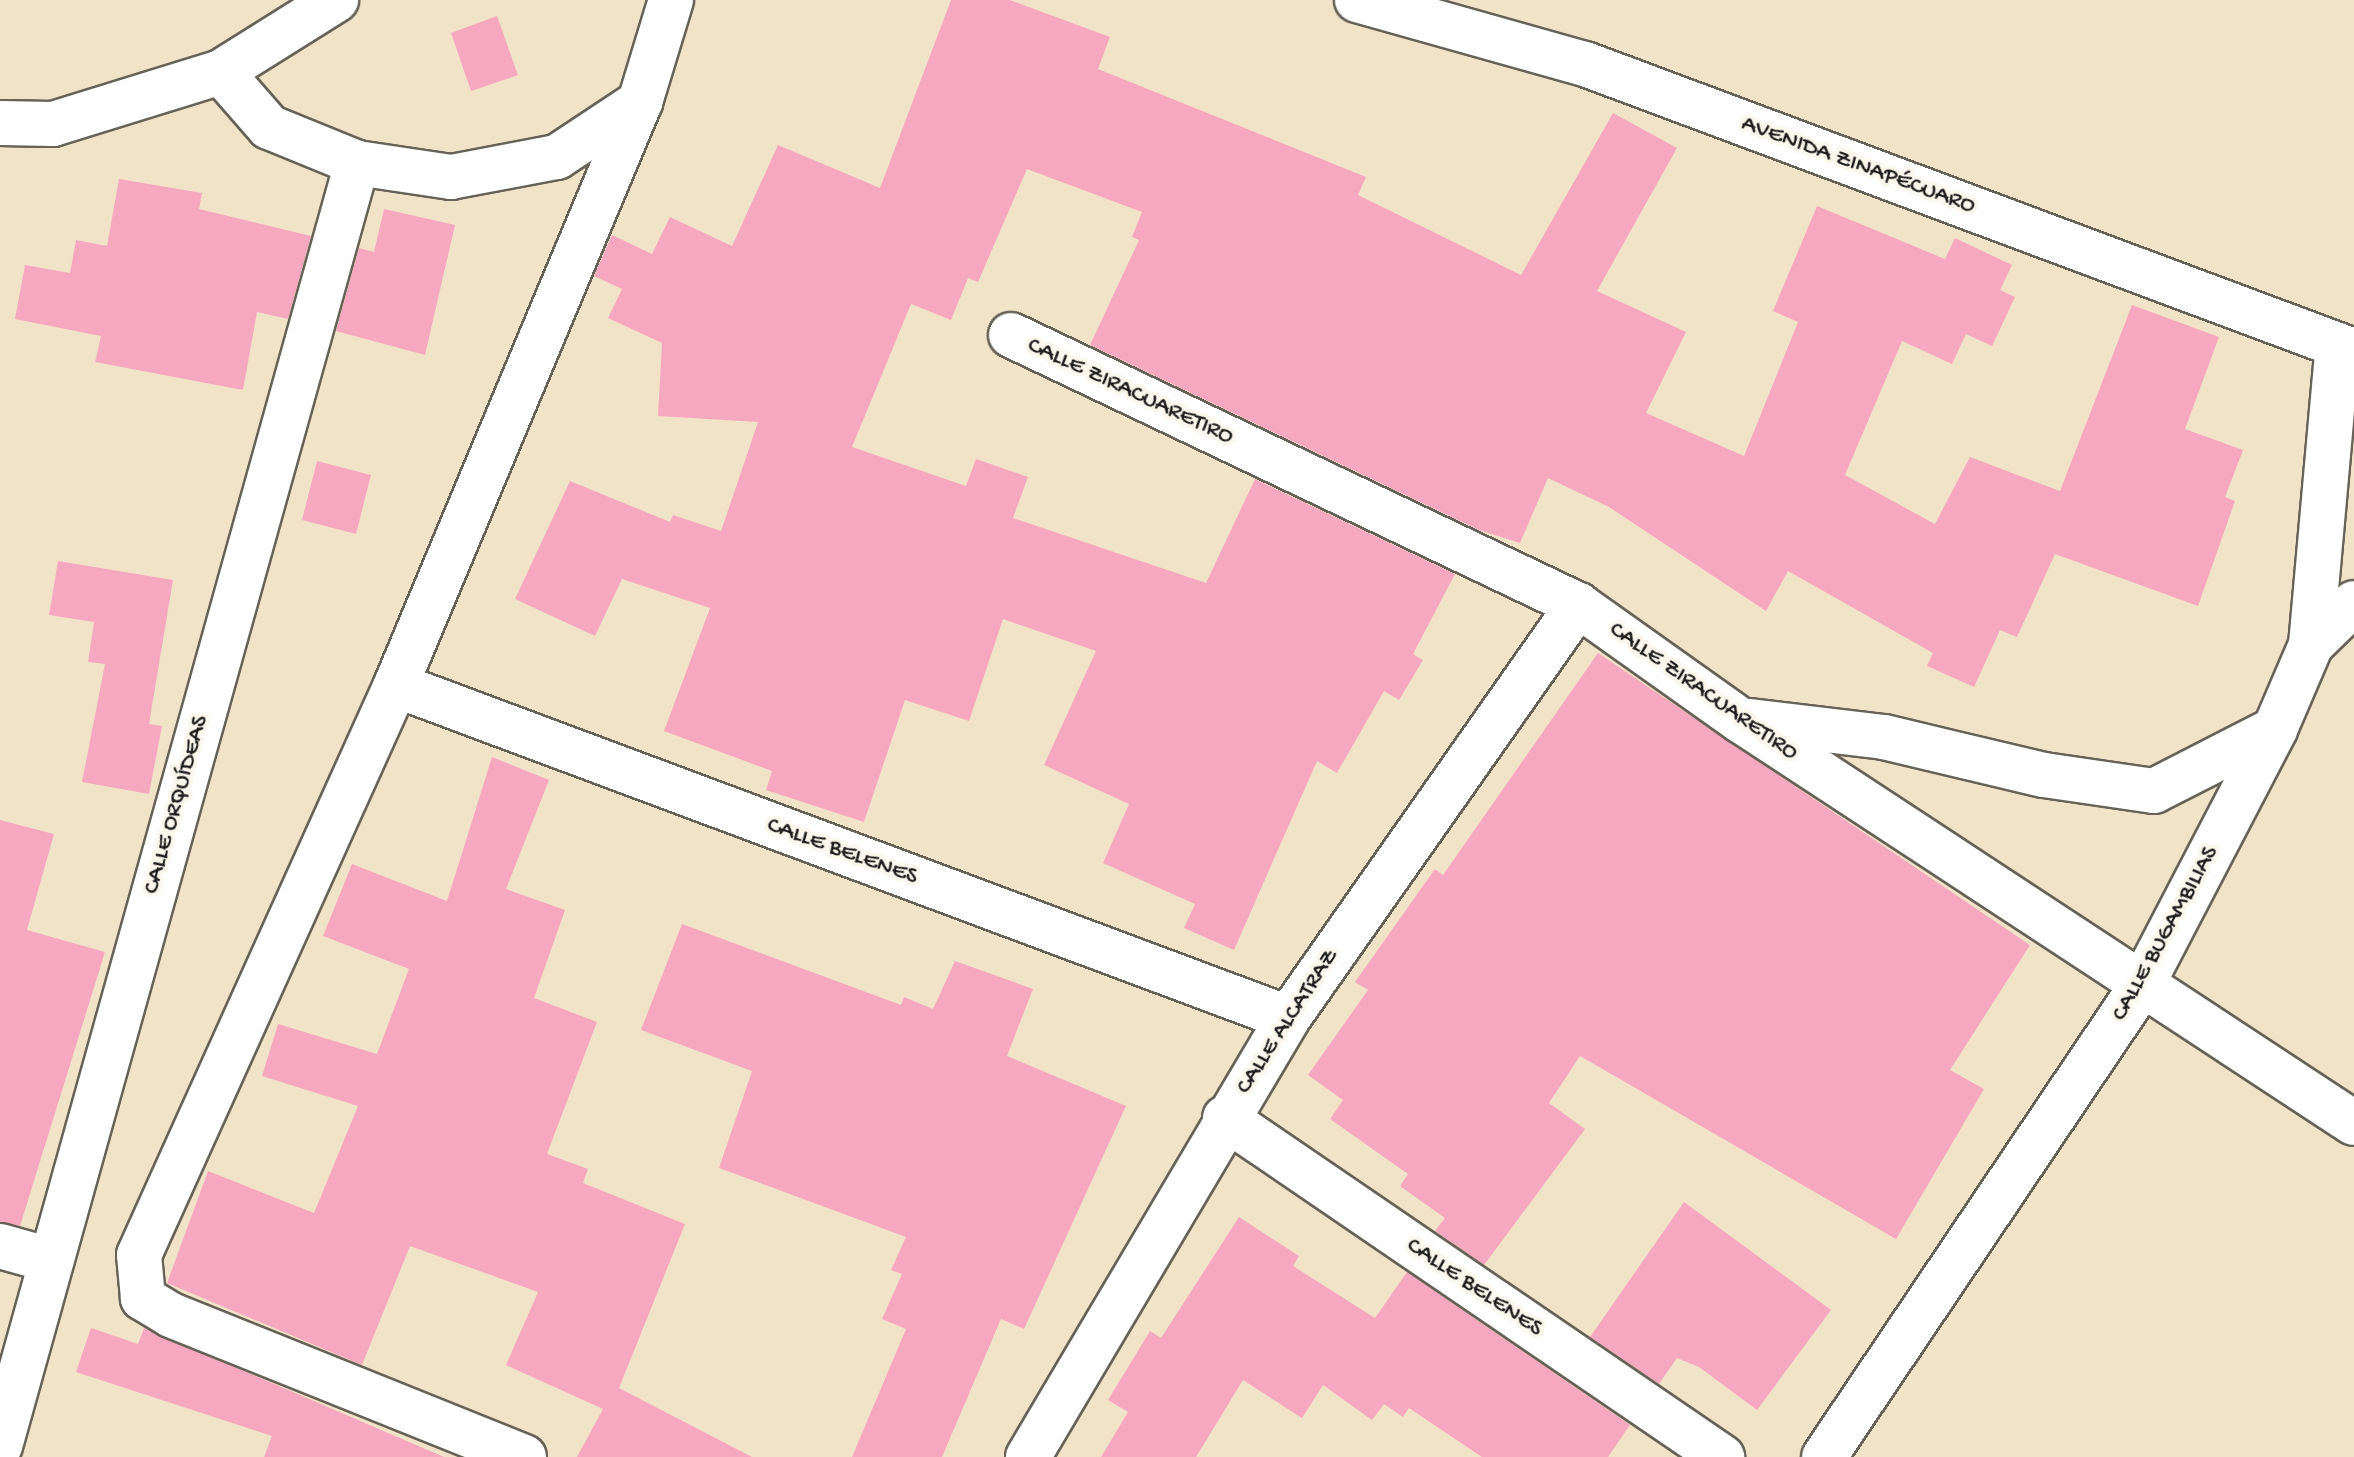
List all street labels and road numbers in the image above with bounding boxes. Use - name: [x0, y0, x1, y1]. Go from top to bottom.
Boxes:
- street label: AVENIDA ZINAPÉCUARO: [1737, 110, 1979, 222]
- street label: CALLE ZIRACUARETIRO: [1022, 332, 1238, 452]
- street label: CALLE ZIRACUARETIRO: [1603, 616, 1803, 768]
- street label: CALLE ORQUÍDEAS: [138, 713, 216, 897]
- street label: CALLE BELENES: [763, 811, 921, 893]
- street label: CALLE BUGAMBILIAS: [2106, 842, 2226, 1026]
- street label: CALLE ALCATRAZ: [1230, 944, 1346, 1100]
- street label: CALLE BELENES: [1400, 1232, 1548, 1344]

